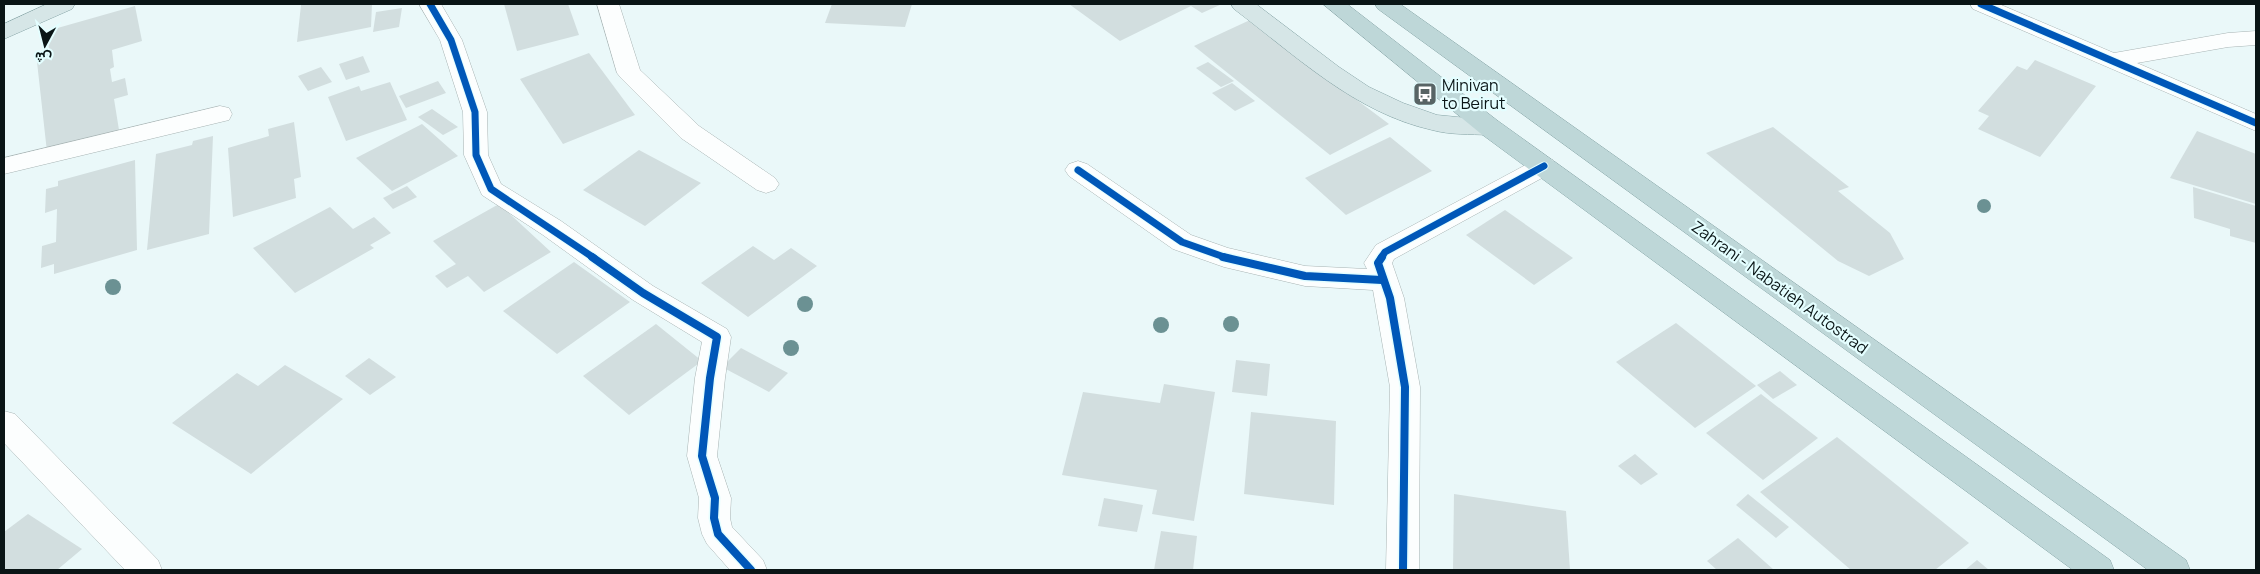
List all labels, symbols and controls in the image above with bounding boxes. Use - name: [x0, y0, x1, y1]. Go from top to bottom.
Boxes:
- north arrow: [20, 20, 70, 70]
- text: ش: [34, 48, 53, 69]
- place label: Minivan to Beirut: [1442, 74, 1505, 114]
- bus stop icon: Minivan to Beirut: [1412, 81, 1438, 107]
- street label: Zahrani - Nabatieh Autostrad: [1687, 215, 1873, 359]

